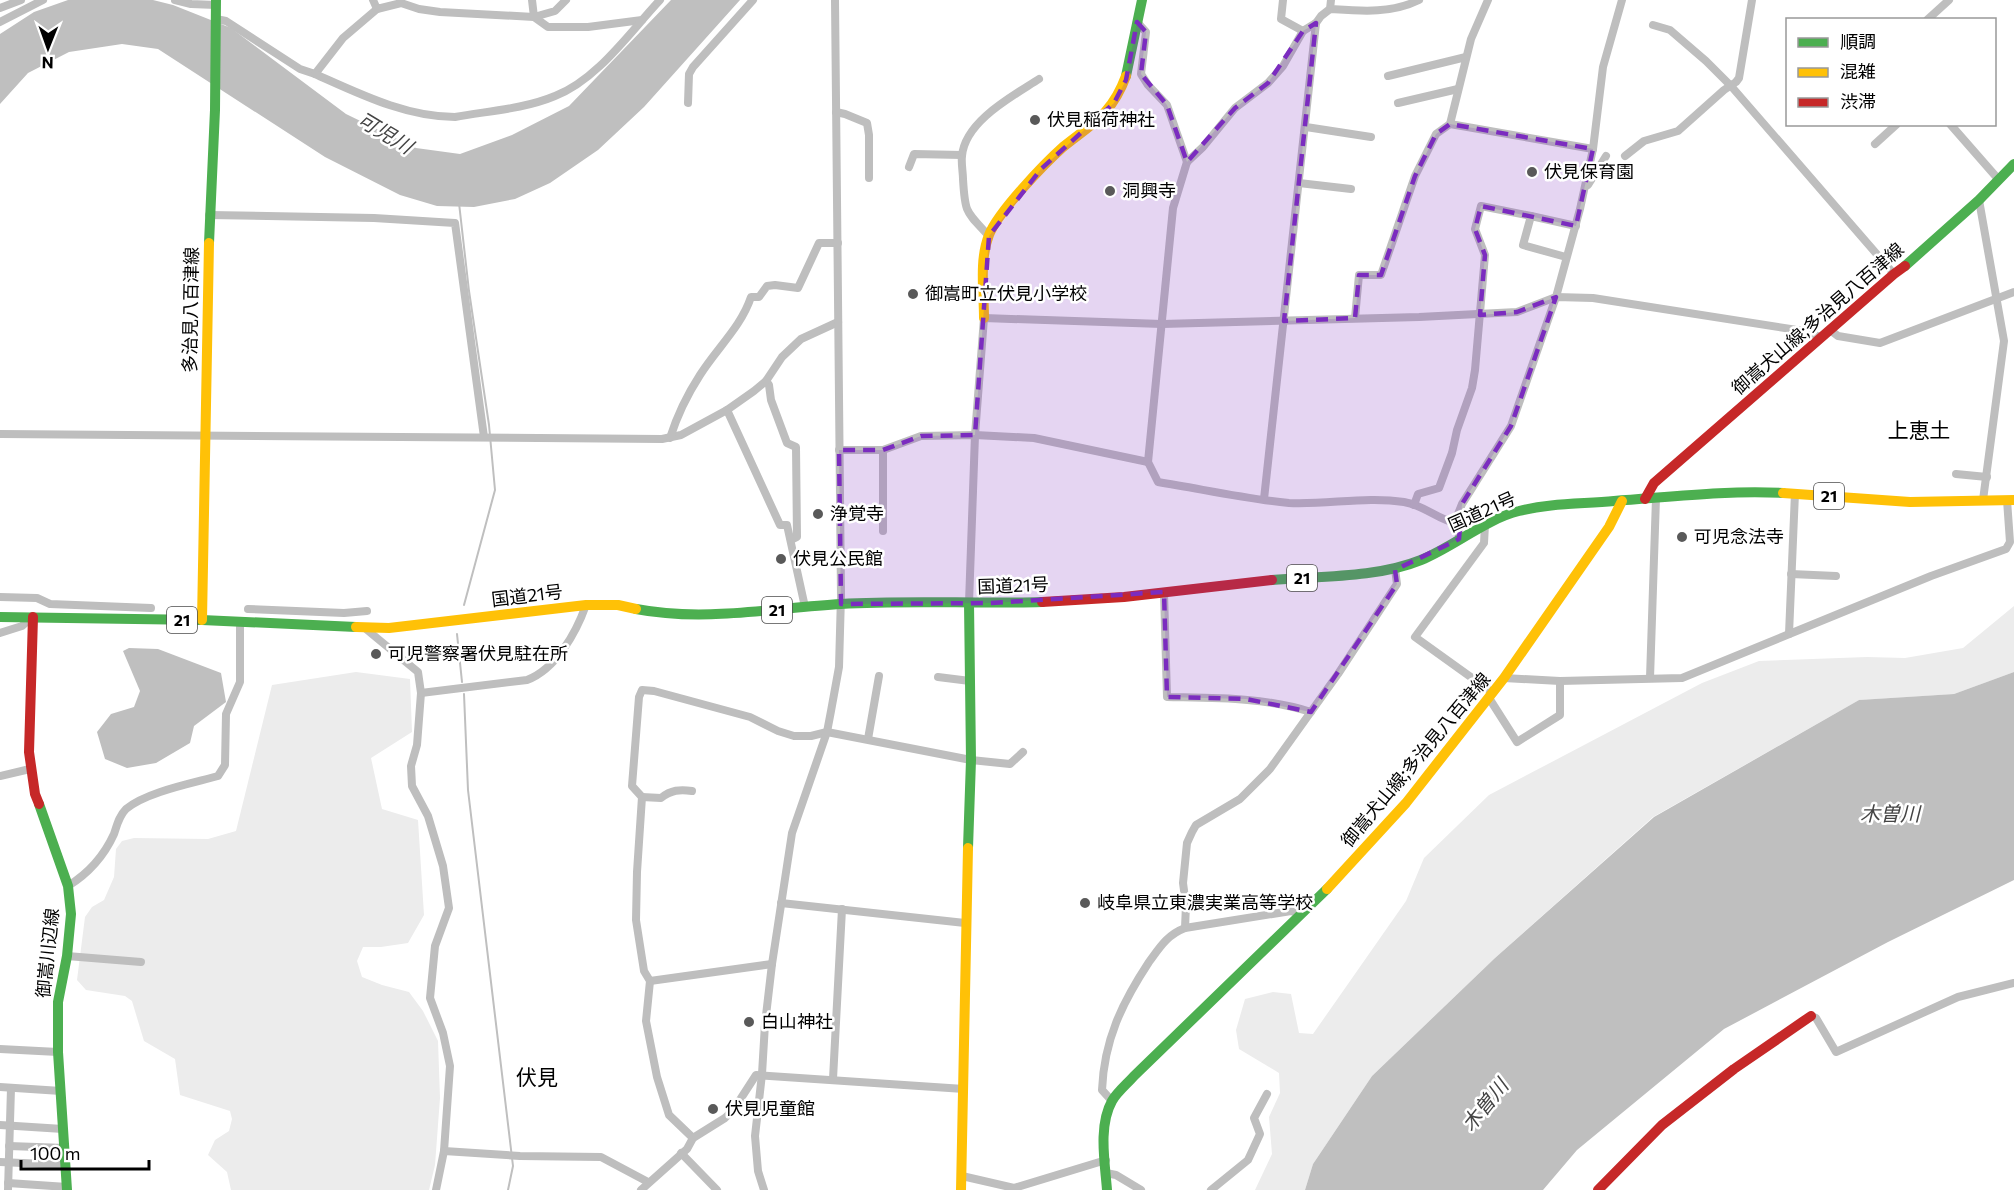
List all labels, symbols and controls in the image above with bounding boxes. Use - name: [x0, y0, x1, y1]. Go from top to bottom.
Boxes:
- north arrow: [18, 18, 78, 78]
- legend: [1786, 18, 1996, 126]
- text: 順調: [1840, 30, 1876, 52]
- text: N: [42, 54, 54, 73]
- text: 混雑: [1840, 60, 1876, 82]
- text: 渋滞: [1840, 90, 1876, 112]
- water label: 可児川: [354, 106, 419, 159]
- place label: 伏見稲荷神社: [1047, 108, 1155, 130]
- marker: 伏見稲荷神社: [1028, 113, 1042, 127]
- place label: 伏見保育園: [1544, 160, 1634, 182]
- marker: 伏見保育園: [1525, 165, 1539, 179]
- place label: 洞興寺: [1122, 179, 1176, 201]
- marker: 洞興寺: [1103, 184, 1117, 198]
- street label: 御嵩犬山線;多治見八百津線: [1727, 238, 1908, 399]
- street label: 多治見八百津線: [178, 247, 202, 373]
- place label: 御嵩町立伏見小学校: [925, 282, 1087, 304]
- marker: 御嵩町立伏見小学校: [906, 287, 920, 301]
- district label: 上恵土: [1888, 417, 1951, 442]
- road number: 21: [1814, 483, 1844, 509]
- street label: 国道21号: [1444, 486, 1519, 536]
- place label: 浄覚寺: [830, 502, 884, 524]
- marker: 浄覚寺: [811, 507, 825, 521]
- place label: 可児念法寺: [1694, 525, 1784, 547]
- marker: 可児念法寺: [1675, 530, 1689, 544]
- place label: 伏見公民館: [793, 547, 883, 569]
- marker: 伏見公民館: [774, 552, 788, 566]
- road number: 21: [1287, 565, 1317, 591]
- street label: 国道21号: [977, 573, 1049, 597]
- street label: 国道21号: [490, 580, 564, 610]
- road number: 21: [762, 597, 792, 623]
- road number: 21: [167, 607, 197, 633]
- place label: 可児警察署伏見駐在所: [388, 642, 568, 664]
- marker: 可児警察署伏見駐在所: [369, 647, 383, 661]
- street label: 御嵩犬山線;多治見八百津線: [1336, 668, 1494, 851]
- water label: 木曽川: [1860, 801, 1922, 825]
- place label: 岐阜県立東濃実業高等学校: [1097, 891, 1313, 913]
- marker: 岐阜県立東濃実業高等学校: [1078, 896, 1092, 910]
- street label: 御嵩川辺線: [31, 907, 63, 999]
- place label: 白山神社: [761, 1010, 833, 1032]
- marker: 白山神社: [742, 1015, 756, 1029]
- district label: 伏見: [516, 1064, 558, 1089]
- water label: 木曽川: [1456, 1072, 1514, 1135]
- place label: 伏見児童館: [725, 1097, 815, 1119]
- marker: 伏見児童館: [706, 1102, 720, 1116]
- scale bar: [21, 1133, 148, 1171]
- text: 100 m: [30, 1142, 80, 1164]

